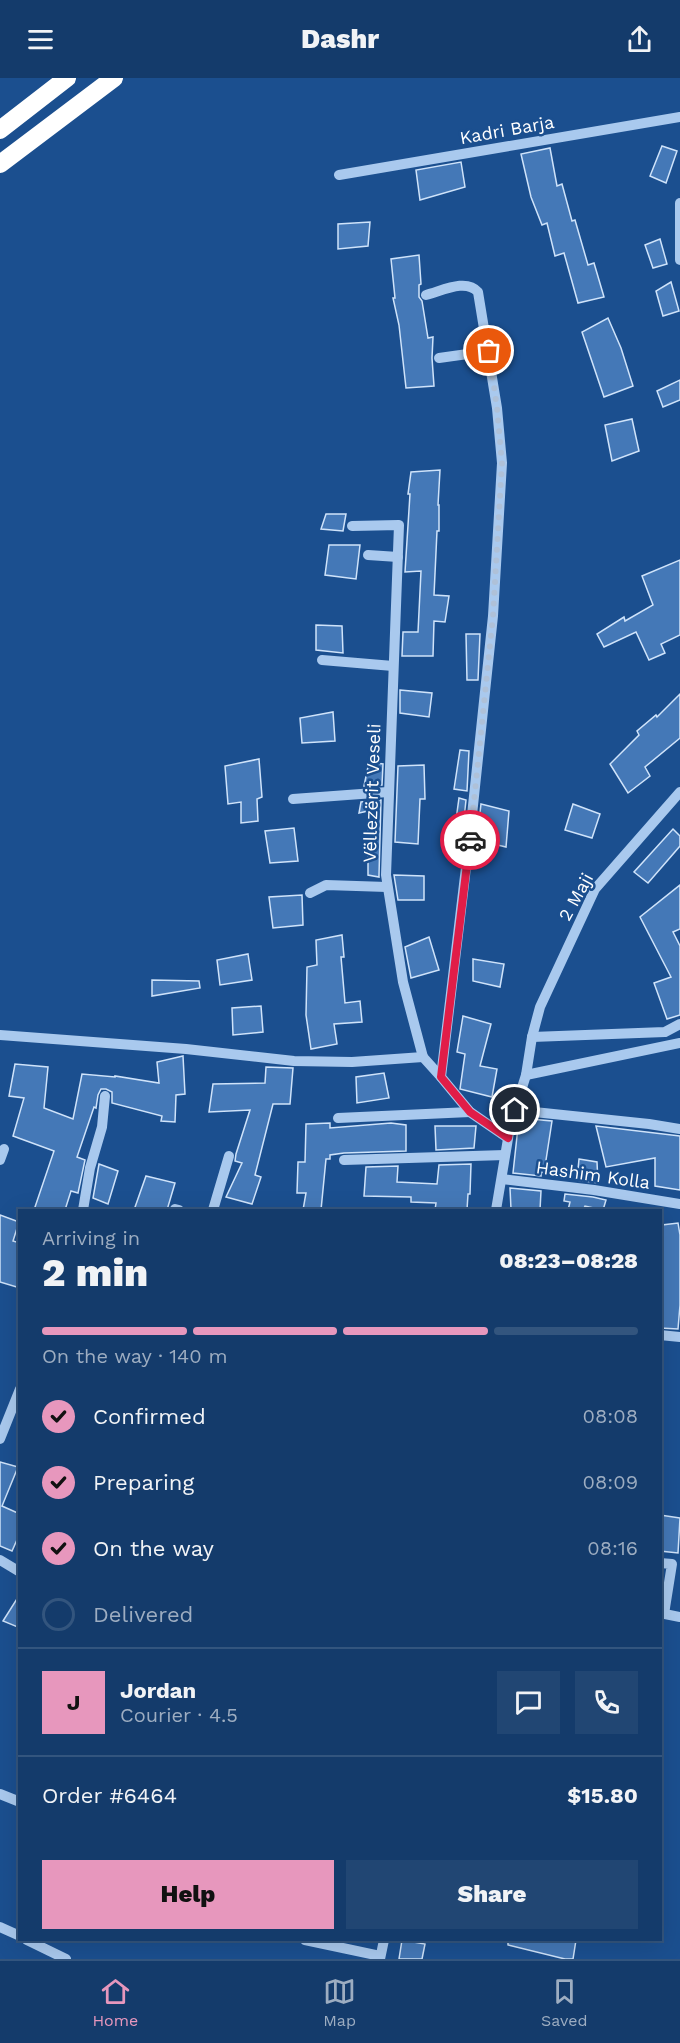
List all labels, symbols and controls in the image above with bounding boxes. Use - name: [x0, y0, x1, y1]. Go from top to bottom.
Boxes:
- icon: menu: [24, 23, 57, 56]
- text: Dashr: [301, 23, 379, 55]
- icon: share: [623, 23, 656, 56]
- street label: Kadri Barja: [458, 111, 556, 148]
- pin: [463, 325, 514, 376]
- icon: bag: [472, 334, 505, 367]
- street label: Vëllezërit Veseli: [359, 723, 384, 863]
- courier: [440, 810, 500, 870]
- icon: car: [454, 824, 487, 857]
- street label: 2 Maji: [554, 869, 597, 924]
- pin: [489, 1084, 540, 1135]
- icon: home: [498, 1093, 531, 1126]
- street label: Hashim Kolla: [535, 1156, 652, 1193]
- text: Arriving in: [42, 1226, 140, 1250]
- text: 08:23–08:28: [499, 1248, 638, 1273]
- text: 2 min: [42, 1250, 148, 1295]
- text: On the way · 140 m: [42, 1344, 228, 1368]
- icon: check: [42, 1400, 75, 1433]
- text: Confirmed: [93, 1404, 206, 1429]
- text: 08:08: [583, 1404, 638, 1428]
- icon: check: [42, 1466, 75, 1499]
- text: Preparing: [93, 1470, 194, 1495]
- text: 08:09: [583, 1470, 638, 1494]
- icon: check: [42, 1532, 75, 1565]
- text: On the way: [93, 1536, 214, 1561]
- text: 08:16: [587, 1536, 638, 1560]
- text: Delivered: [93, 1602, 193, 1627]
- button: chat: [497, 1671, 560, 1734]
- button: phone: [575, 1671, 638, 1734]
- text: Jordan: [120, 1678, 196, 1703]
- text: J: [67, 1690, 80, 1715]
- text: Courier · 4.5: [120, 1703, 238, 1727]
- text: Order #6464: [42, 1783, 177, 1808]
- text: $15.80: [567, 1783, 638, 1808]
- button: Help: [42, 1860, 334, 1929]
- button: Share: [346, 1860, 638, 1929]
- tab: Home: [92, 1975, 138, 2030]
- tab: Map: [323, 1975, 356, 2030]
- tab: Saved: [541, 1975, 588, 2030]

